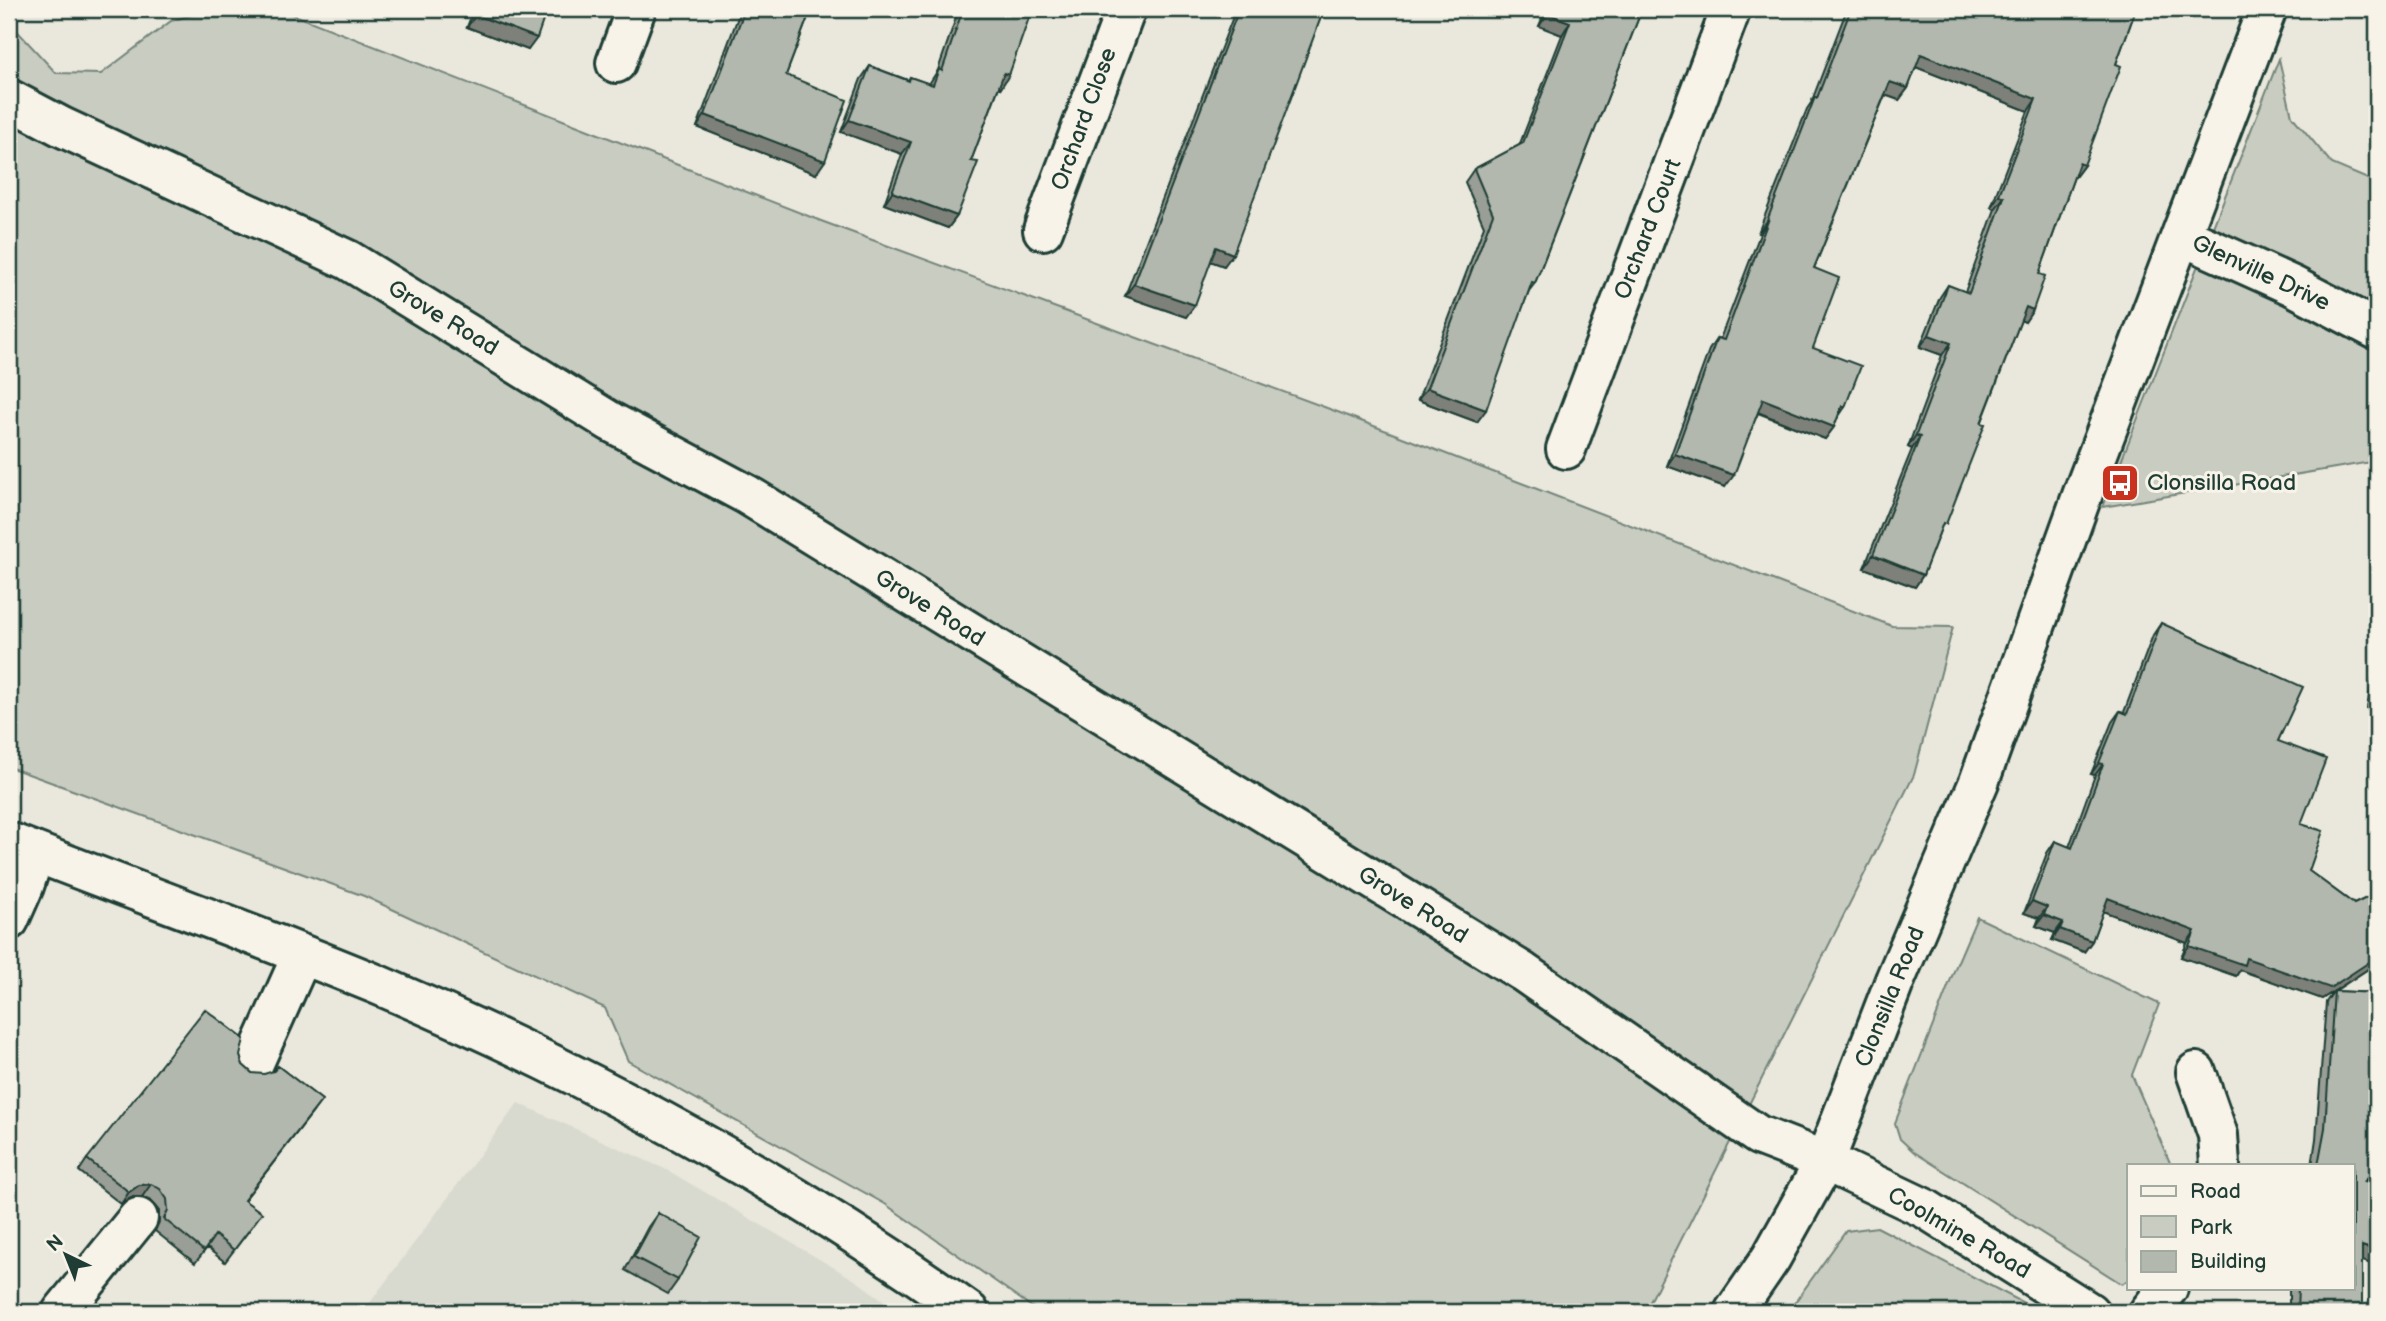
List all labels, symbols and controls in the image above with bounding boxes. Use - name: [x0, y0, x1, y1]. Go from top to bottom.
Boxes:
- street label: Orchard Close: [1045, 44, 1123, 194]
- street label: Orchard Court: [1608, 155, 1688, 303]
- street label: Glenville Drive: [2187, 229, 2335, 317]
- street label: Grove Road: [383, 274, 503, 362]
- bus stop icon: Clonsilla Road: [2099, 462, 2141, 504]
- place label: Clonsilla Road: [2147, 469, 2296, 497]
- street label: Grove Road: [870, 563, 990, 653]
- street label: Grove Road: [1353, 860, 1473, 950]
- street label: Clonsilla Road: [1849, 923, 1931, 1071]
- legend: [2127, 1164, 2354, 1290]
- text: Road: [2190, 1179, 2241, 1204]
- street label: Coolmine Road: [1883, 1181, 2035, 1285]
- text: Park: [2190, 1215, 2233, 1240]
- north arrow: [32, 1220, 102, 1290]
- text: N: [42, 1230, 68, 1257]
- text: Building: [2190, 1249, 2266, 1274]

